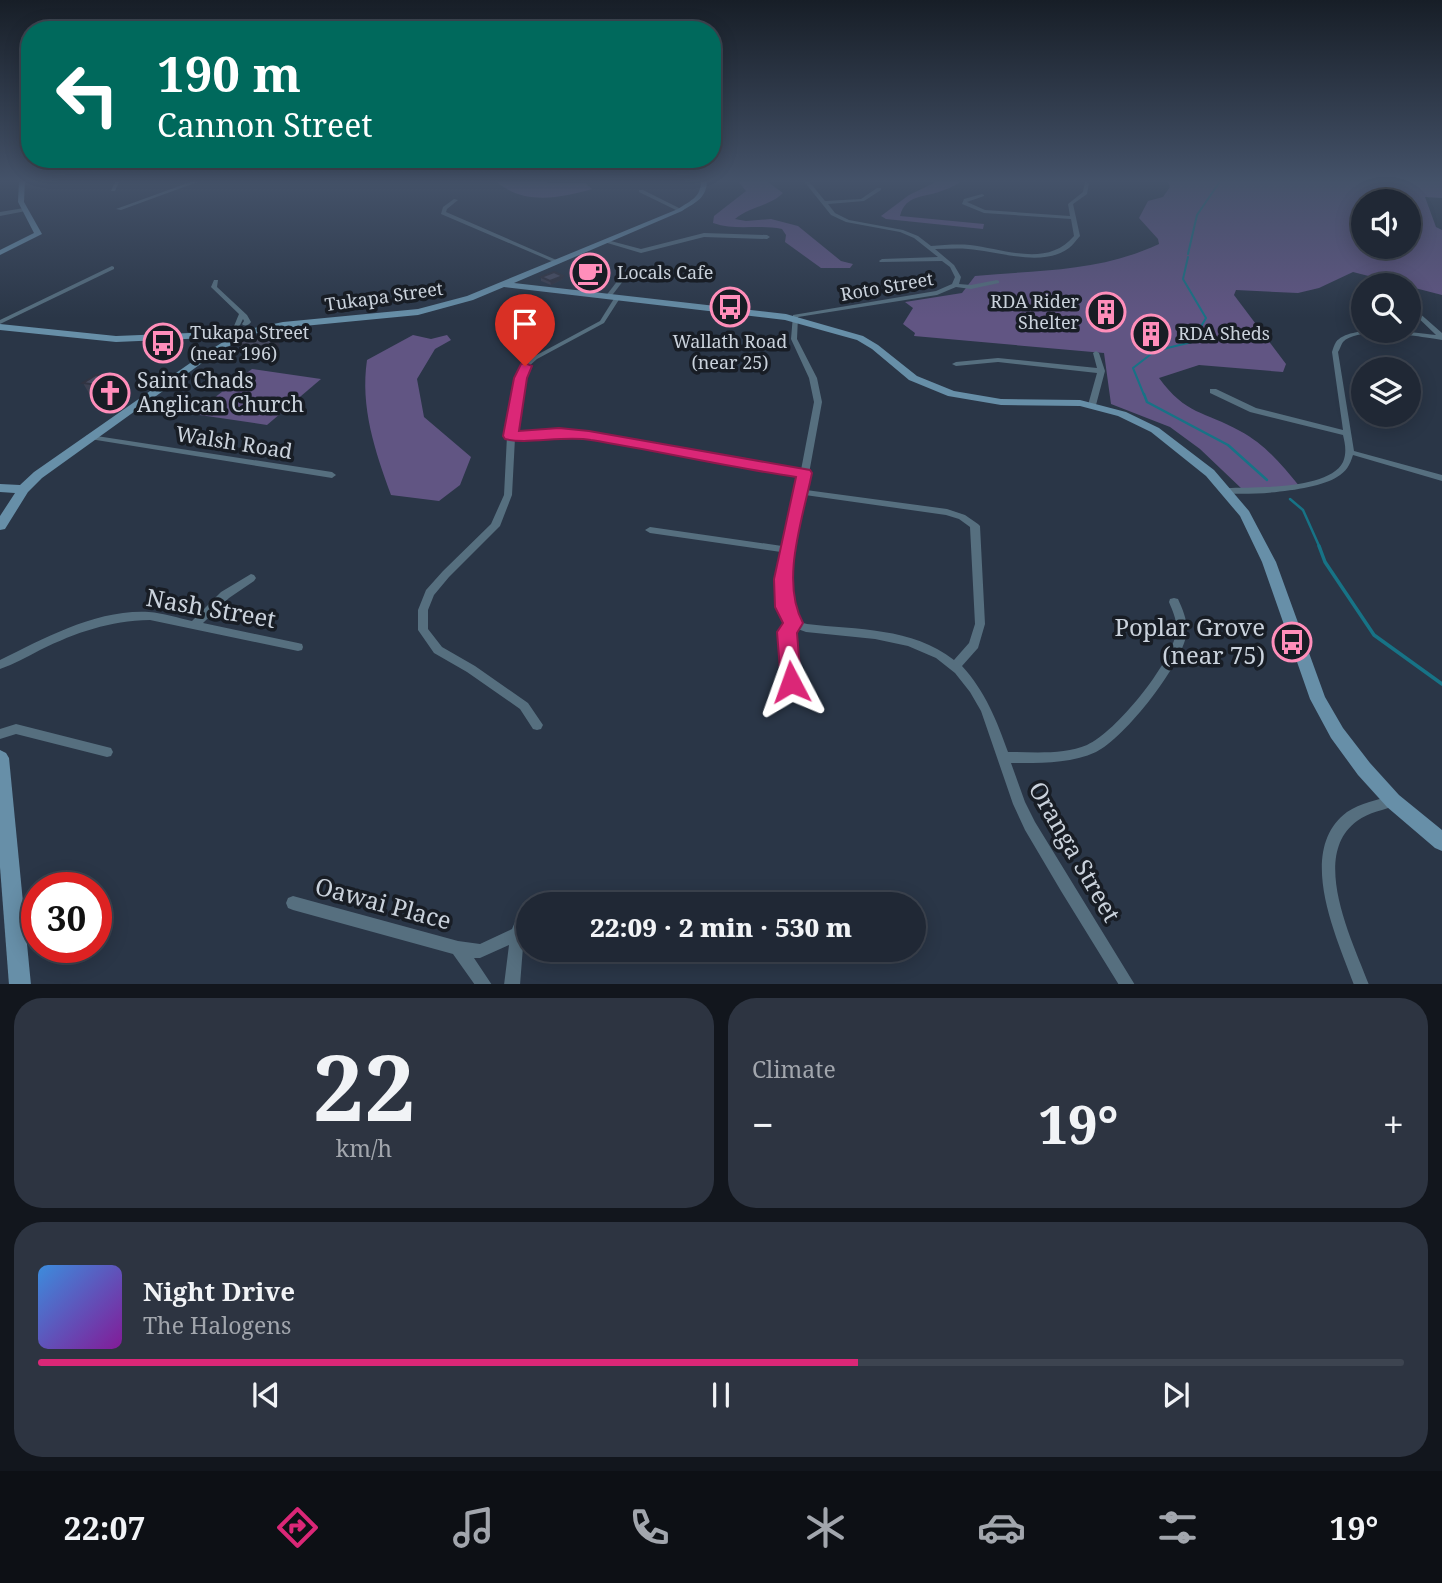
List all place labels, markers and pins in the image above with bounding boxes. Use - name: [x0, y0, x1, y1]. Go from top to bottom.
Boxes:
- cafe icon: Locals Cafe: [569, 252, 611, 294]
- place label: Locals Cafe: [617, 260, 713, 284]
- bus stop icon: Wallath Road (near 25): [709, 286, 751, 328]
- place label: RDA Rider Shelter: [990, 289, 1080, 334]
- building icon: RDA Rider Shelter: [1085, 291, 1127, 333]
- pin: [495, 294, 555, 366]
- building icon: RDA Sheds: [1130, 313, 1172, 355]
- place label: Tukapa Street (near 196): [190, 320, 309, 365]
- place label: RDA Sheds: [1178, 321, 1270, 345]
- bus stop icon: Tukapa Street (near 196): [142, 322, 184, 364]
- place label: Wallath Road (near 25): [673, 329, 787, 374]
- place label: Saint Chads Anglican Church: [137, 366, 304, 418]
- church icon: Saint Chads Anglican Church: [89, 372, 131, 414]
- place label: Poplar Grove (near 75): [1114, 610, 1265, 671]
- bus stop icon: Poplar Grove (near 75): [1271, 621, 1313, 663]

